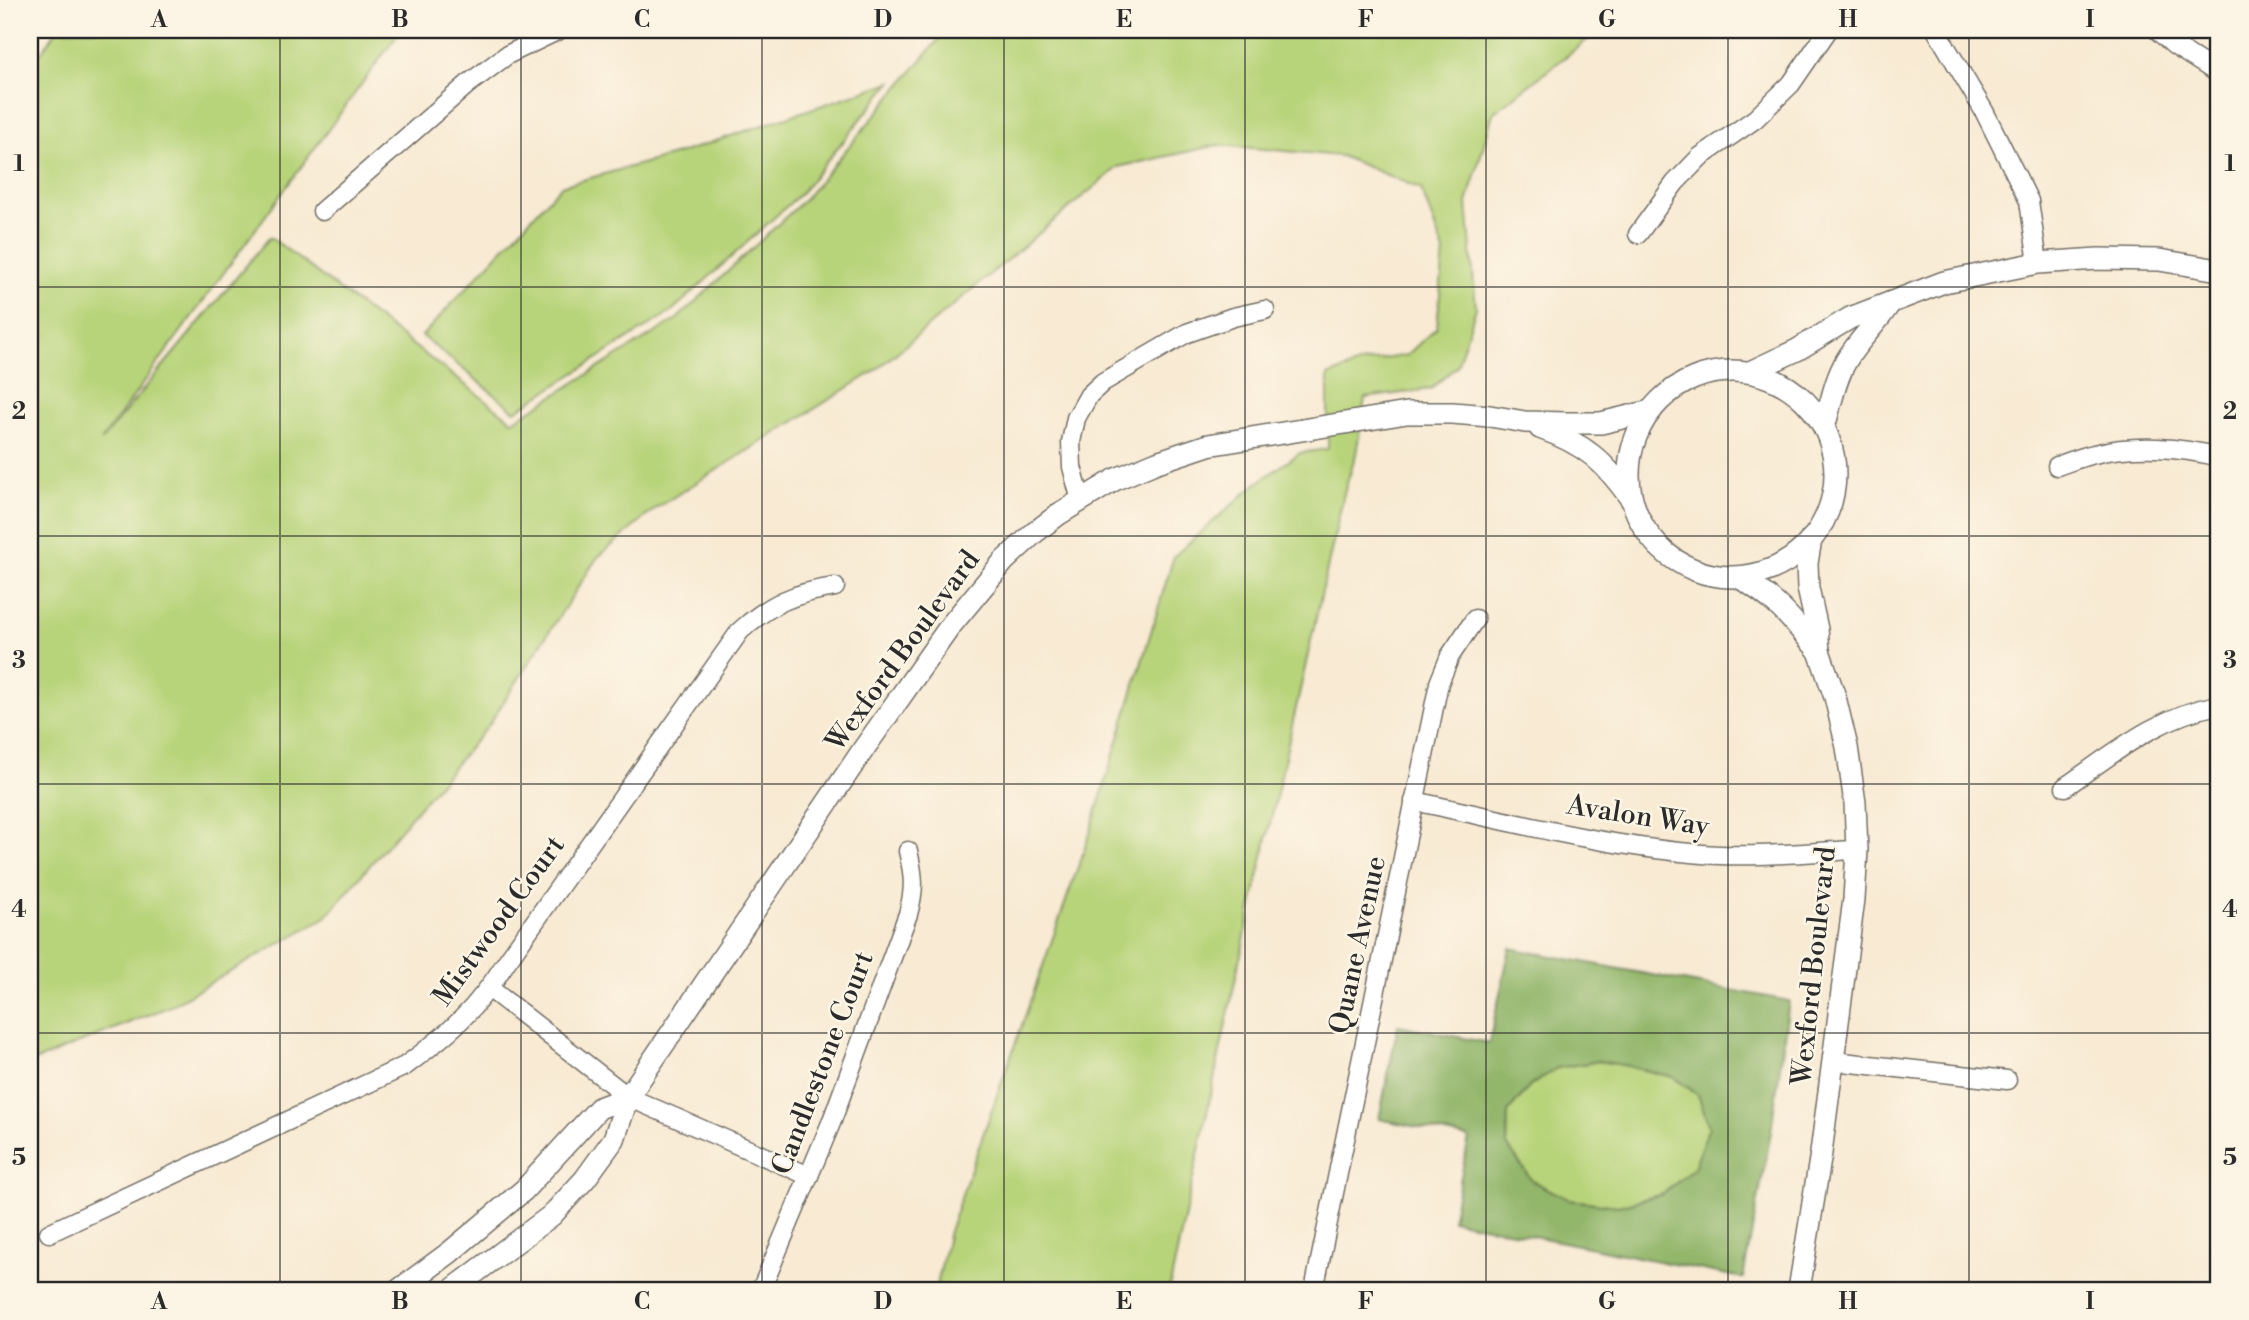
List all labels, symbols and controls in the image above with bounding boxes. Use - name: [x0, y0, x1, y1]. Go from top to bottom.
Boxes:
- text: A: [150, 6, 168, 34]
- text: B: [391, 6, 409, 34]
- text: C: [634, 6, 650, 34]
- text: D: [874, 6, 892, 34]
- text: E: [1116, 6, 1132, 34]
- text: F: [1358, 6, 1374, 34]
- text: G: [1598, 6, 1616, 34]
- text: H: [1839, 6, 1858, 34]
- text: I: [2086, 6, 2095, 34]
- text: 1: [13, 150, 25, 178]
- text: 1: [2224, 150, 2236, 178]
- text: 2: [12, 398, 26, 426]
- text: 2: [2223, 398, 2237, 426]
- street label: Wexford Boulevard: [818, 544, 988, 759]
- text: 3: [12, 647, 26, 675]
- text: 3: [2223, 647, 2237, 675]
- street label: Avalon Way: [1563, 787, 1712, 845]
- street label: Mistwood Court: [425, 829, 573, 1013]
- street label: Wexford Boulevard: [1784, 845, 1844, 1088]
- street label: Quane Avenue: [1322, 853, 1394, 1037]
- text: 4: [11, 896, 27, 924]
- text: 4: [2222, 896, 2238, 924]
- street label: Candlestone Court: [764, 946, 882, 1180]
- text: 5: [12, 1144, 26, 1172]
- text: 5: [2223, 1144, 2237, 1172]
- text: A: [150, 1288, 168, 1316]
- text: B: [391, 1288, 409, 1316]
- text: C: [634, 1288, 650, 1316]
- text: D: [874, 1288, 892, 1316]
- text: E: [1116, 1288, 1132, 1316]
- text: F: [1358, 1288, 1374, 1316]
- text: G: [1598, 1288, 1616, 1316]
- text: H: [1839, 1288, 1858, 1316]
- text: I: [2086, 1288, 2095, 1316]

